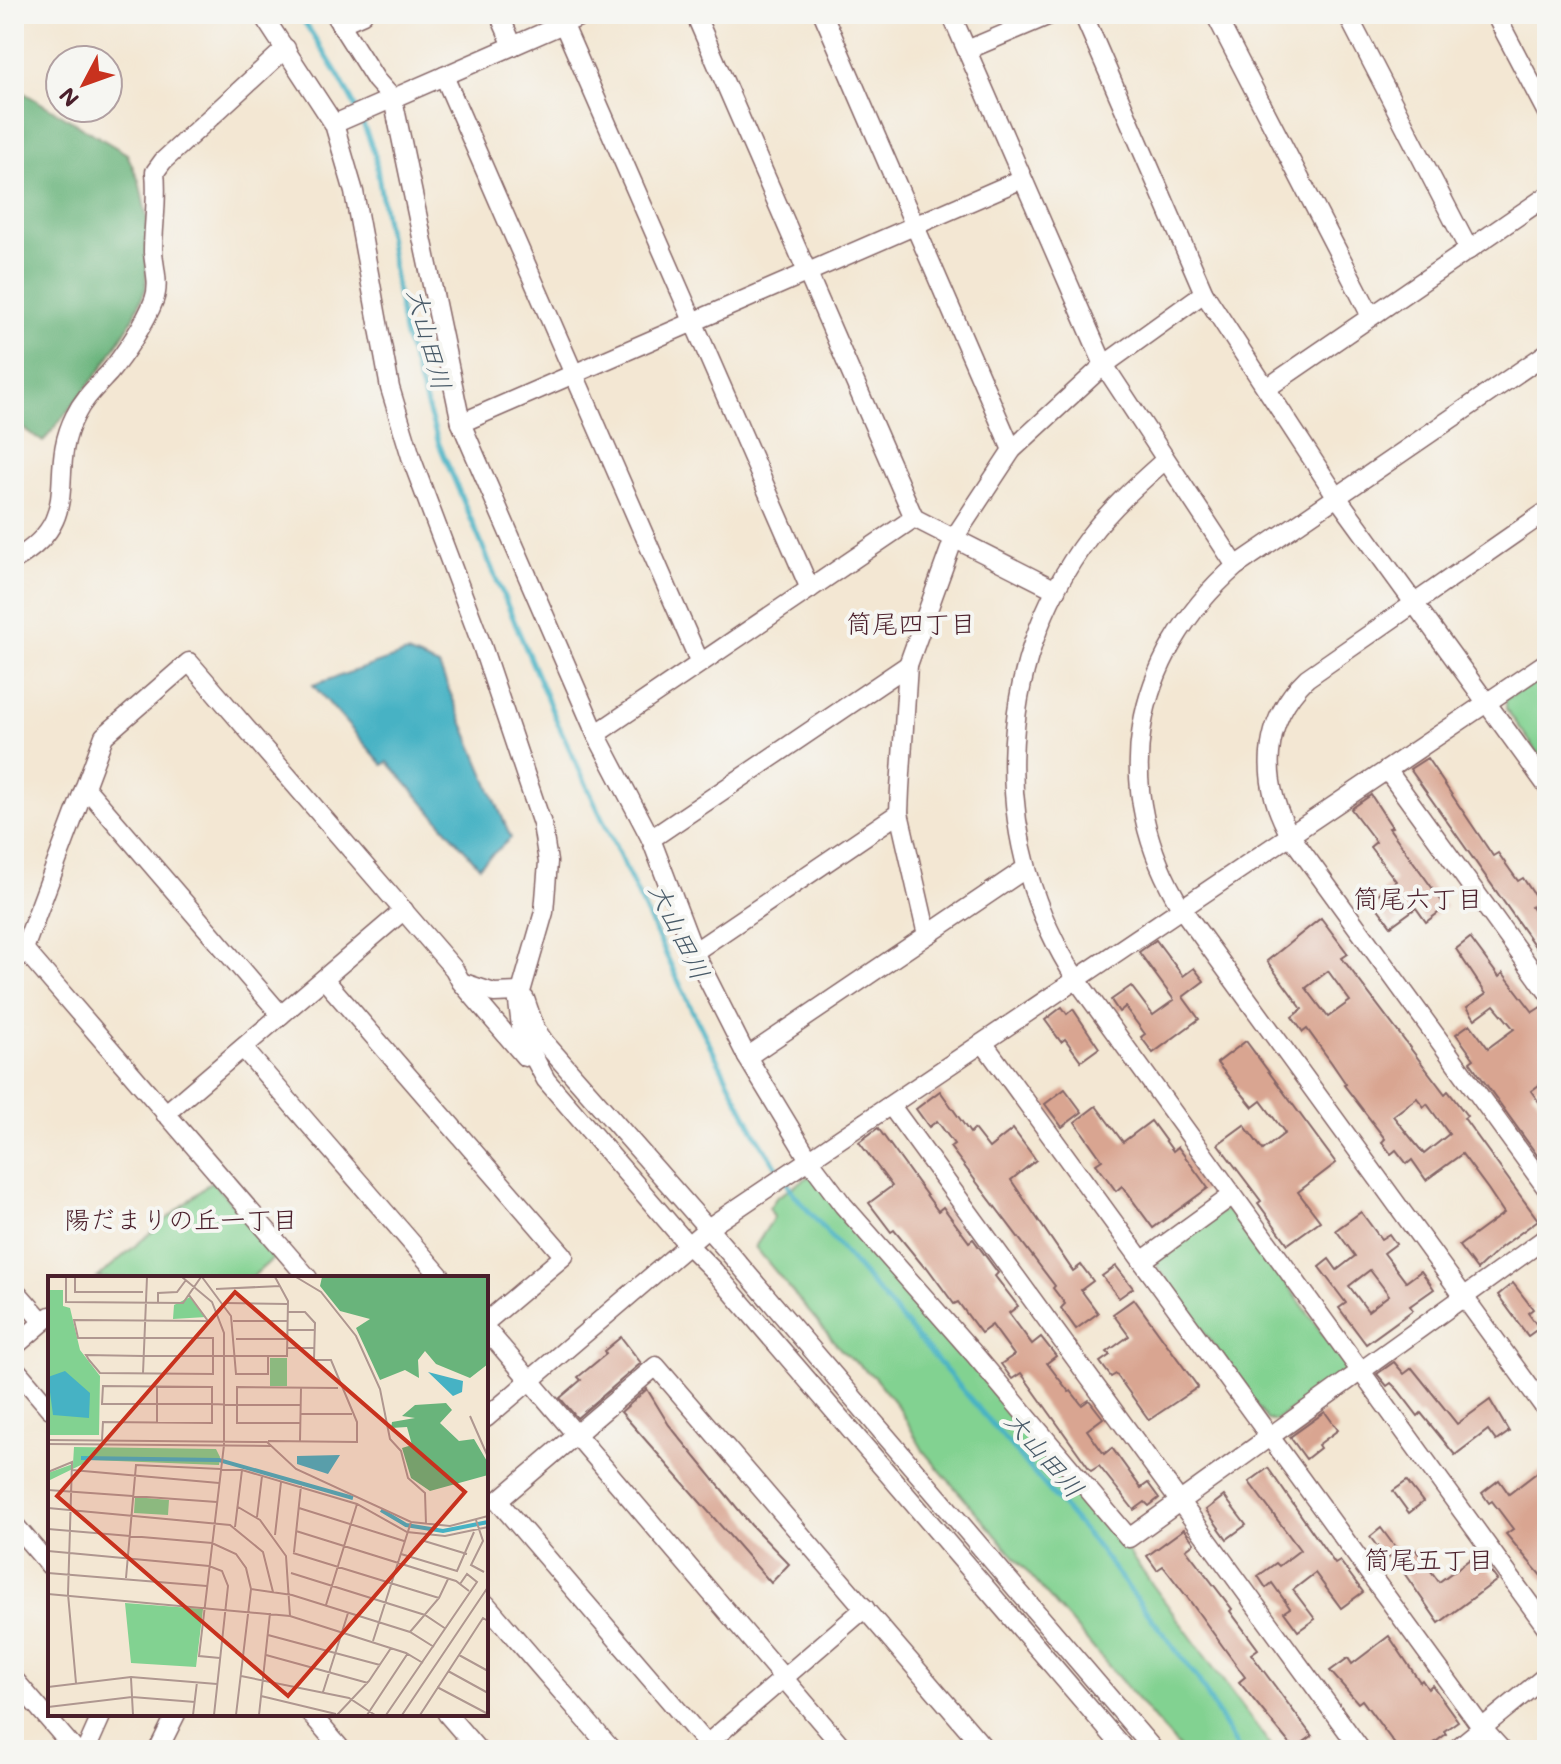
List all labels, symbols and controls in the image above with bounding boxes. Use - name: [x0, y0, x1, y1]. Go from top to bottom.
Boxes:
- north arrow: [44, 44, 124, 124]
- text: N: [52, 82, 85, 113]
- water label: 大山田川: [400, 284, 460, 394]
- district label: 筒尾四丁目: [846, 606, 976, 640]
- water label: 大山田川: [642, 877, 718, 985]
- district label: 筒尾六丁目: [1353, 881, 1483, 915]
- district label: 陽だまりの丘一丁目: [64, 1202, 298, 1236]
- inset map: [48, 1276, 488, 1716]
- water label: 大山田川: [998, 1404, 1092, 1504]
- district label: 筒尾五丁目: [1364, 1542, 1494, 1576]

